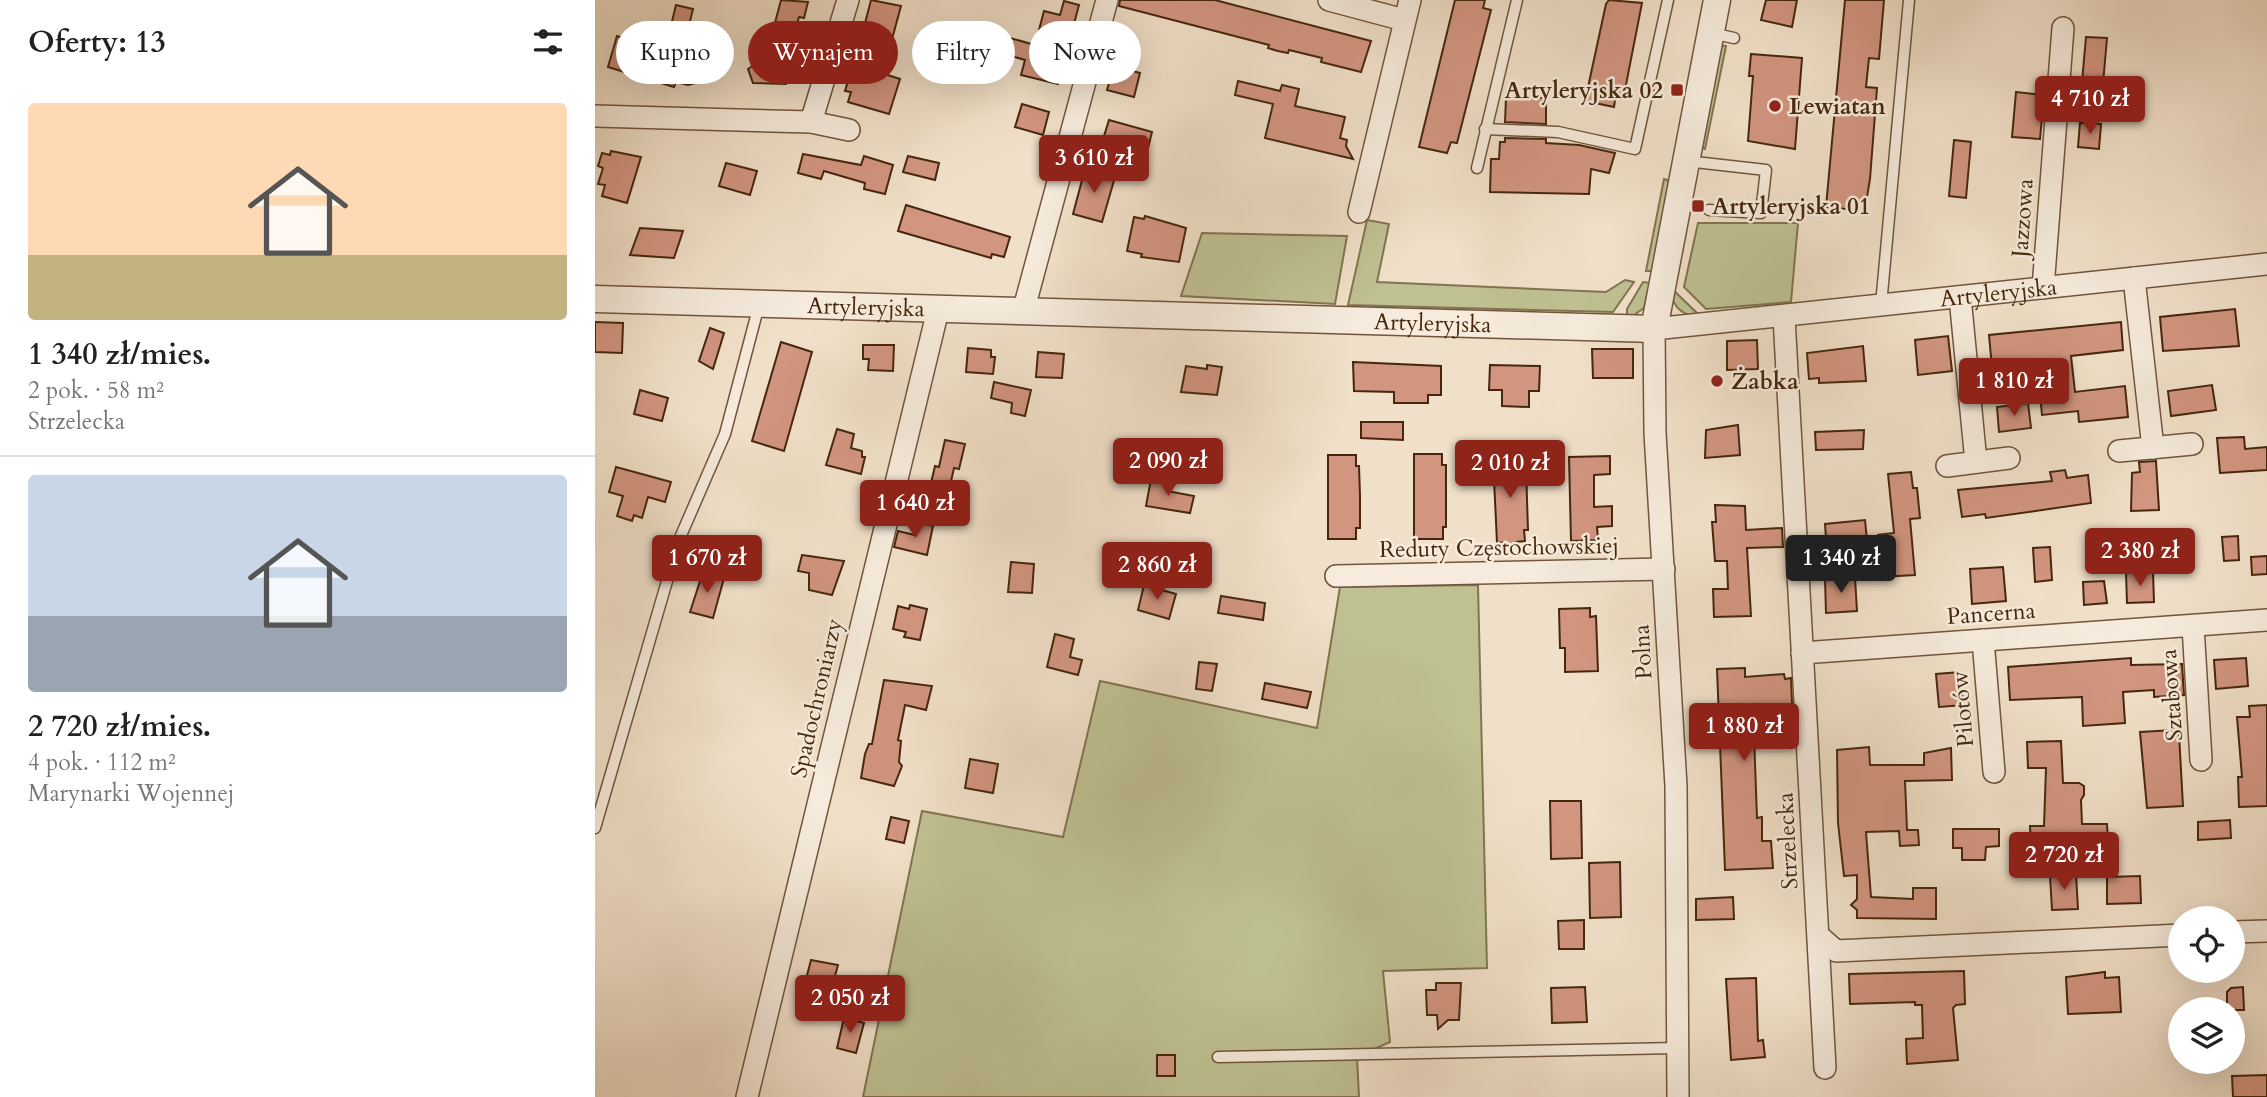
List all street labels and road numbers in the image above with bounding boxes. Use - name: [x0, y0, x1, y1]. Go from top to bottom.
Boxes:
- street label: Jazzowa: [2004, 177, 2041, 262]
- street label: Artyleryjska: [1938, 271, 2059, 315]
- street label: Artyleryjska: [807, 290, 925, 324]
- street label: Artyleryjska: [1373, 306, 1492, 340]
- street label: Reduty Częstochowskiej: [1379, 530, 1619, 565]
- street label: Pancerna: [1946, 595, 2037, 632]
- street label: Spadochroniarzy: [783, 615, 850, 781]
- street label: Polna: [1626, 624, 1659, 680]
- street label: Sztabowa: [2153, 648, 2190, 742]
- street label: Pilotów: [1944, 669, 1981, 748]
- street label: Strzelecka: [1769, 792, 1806, 890]

